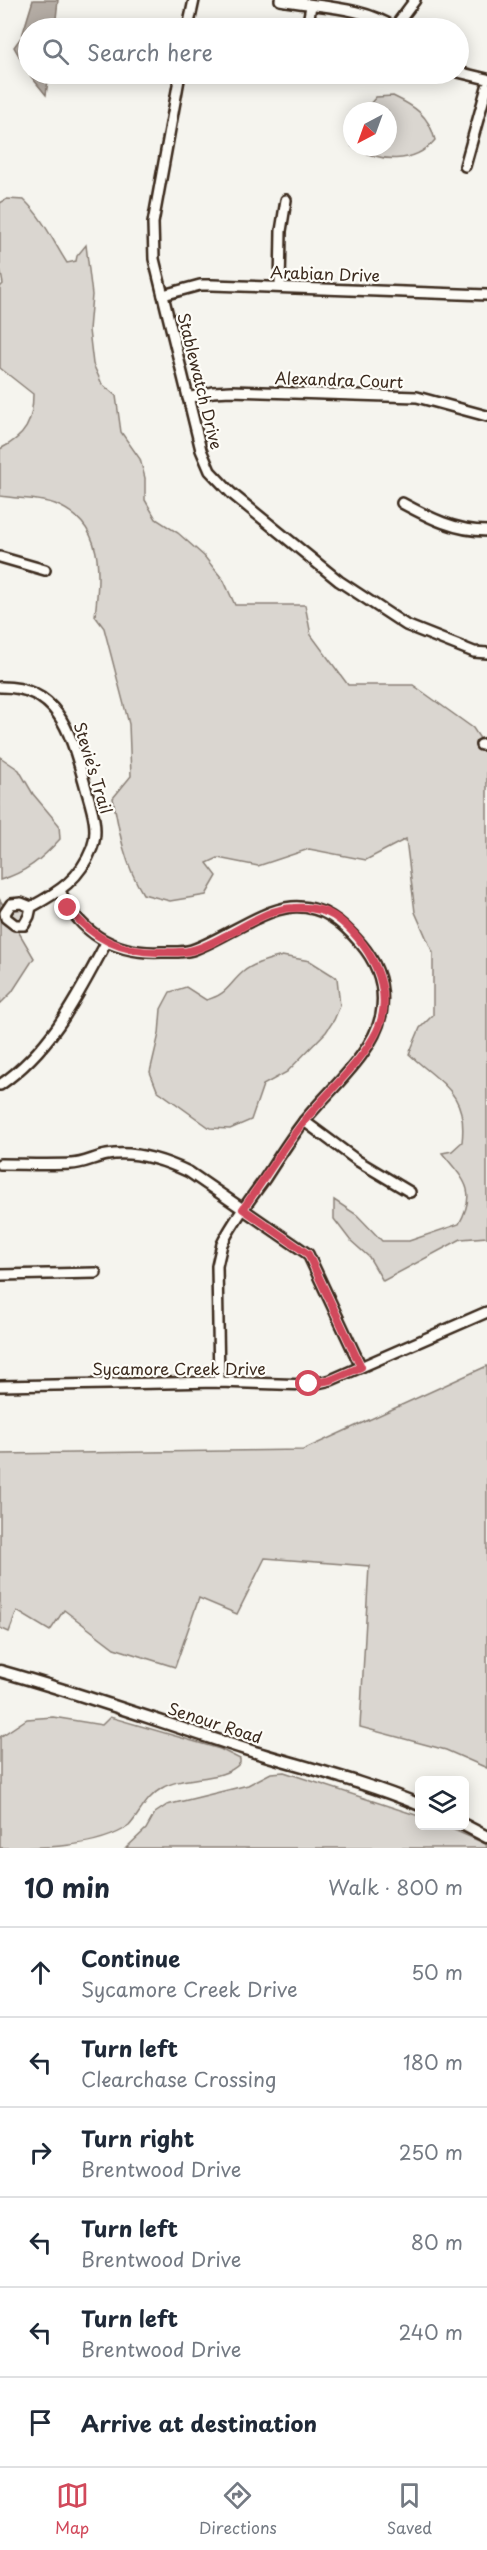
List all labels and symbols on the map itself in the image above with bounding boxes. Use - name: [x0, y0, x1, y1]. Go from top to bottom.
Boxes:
- north arrow: [343, 102, 397, 156]
- street label: Arabian Drive: [270, 259, 380, 287]
- street label: Stablewatch Drive: [172, 310, 230, 452]
- street label: Alexandra Court: [274, 365, 404, 393]
- street label: Stevie’s Trail: [69, 719, 119, 817]
- route end: [54, 894, 80, 920]
- street label: Sycamore Creek Drive: [92, 1356, 266, 1380]
- route start: [295, 1370, 321, 1396]
- street label: Senour Road: [165, 1695, 266, 1749]

